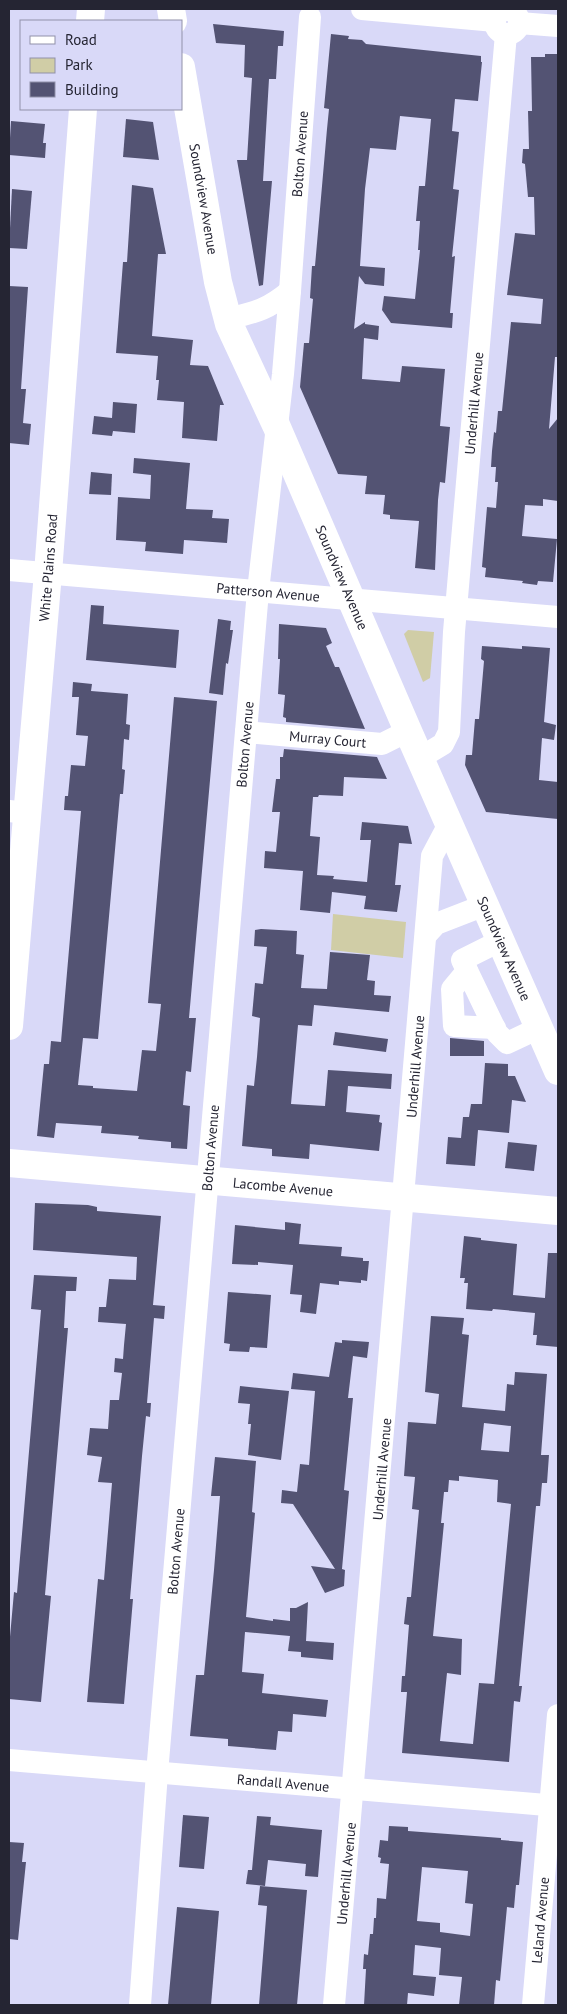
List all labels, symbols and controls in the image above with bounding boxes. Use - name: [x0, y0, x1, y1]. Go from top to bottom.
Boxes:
- legend: [20, 20, 182, 110]
- text: Road: [65, 30, 97, 49]
- text: Park: [65, 55, 93, 74]
- text: Building: [65, 80, 119, 99]
- street label: Bolton Avenue: [288, 110, 312, 198]
- street label: Soundview Avenue: [185, 142, 222, 256]
- street label: Underhill Avenue: [460, 351, 487, 455]
- street label: White Plains Road: [35, 513, 61, 622]
- street label: Soundview Avenue: [311, 522, 372, 633]
- street label: Patterson Avenue: [216, 579, 320, 606]
- street label: Bolton Avenue: [232, 700, 258, 788]
- street label: Murray Court: [288, 727, 367, 752]
- street label: Soundview Avenue: [473, 894, 535, 1004]
- street label: Underhill Avenue: [402, 1014, 428, 1119]
- street label: Bolton Avenue: [198, 1104, 223, 1192]
- street label: Lacombe Avenue: [232, 1174, 334, 1200]
- street label: Underhill Avenue: [369, 1417, 395, 1521]
- street label: Bolton Avenue: [163, 1507, 189, 1595]
- street label: Randall Avenue: [236, 1770, 330, 1796]
- street label: Underhill Avenue: [333, 1821, 360, 1926]
- street label: Leland Avenue: [528, 1876, 553, 1964]

